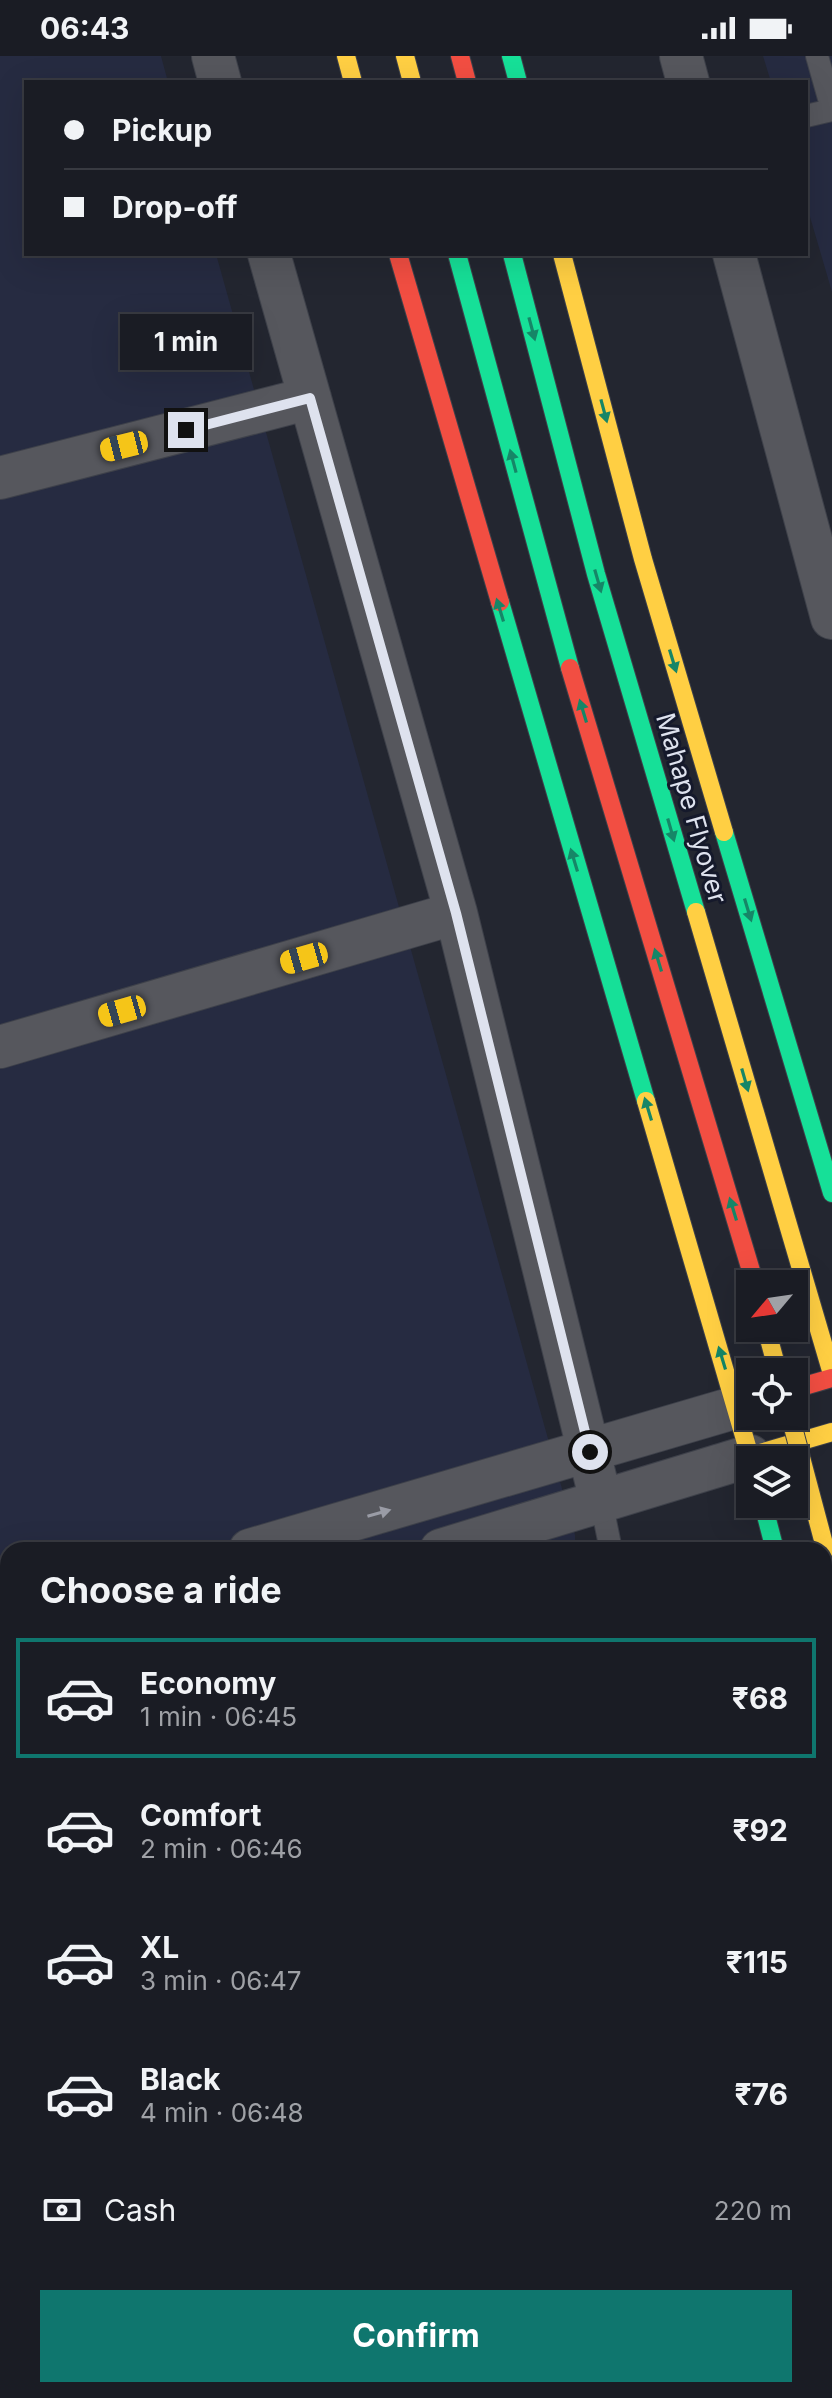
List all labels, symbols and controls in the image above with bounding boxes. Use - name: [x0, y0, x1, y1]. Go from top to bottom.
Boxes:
- text: 06:43: [40, 10, 129, 46]
- text: Pickup: [112, 112, 212, 148]
- text: Drop-off: [112, 189, 238, 225]
- callout: 1 min: [120, 314, 252, 370]
- one-way arrow: [526, 317, 538, 342]
- text: 1 min: [154, 326, 218, 357]
- one-way arrow: [598, 398, 610, 423]
- route end: [168, 412, 204, 448]
- car: [98, 429, 150, 463]
- one-way arrow: [506, 448, 518, 473]
- one-way arrow: [592, 569, 605, 593]
- one-way arrow: [493, 598, 506, 622]
- one-way arrow: [667, 649, 680, 673]
- one-way arrow: [576, 699, 589, 723]
- street label: Mahape Flyover: [650, 709, 734, 907]
- one-way arrow: [665, 819, 678, 843]
- one-way arrow: [567, 847, 580, 871]
- one-way arrow: [742, 899, 755, 923]
- car: [278, 940, 330, 976]
- one-way arrow: [651, 948, 664, 972]
- car: [96, 993, 148, 1029]
- one-way arrow: [739, 1068, 752, 1092]
- one-way arrow: [641, 1096, 654, 1120]
- one-way arrow: [726, 1197, 739, 1221]
- north arrow: [736, 1270, 808, 1342]
- map controls: [736, 1270, 808, 1518]
- one-way arrow: [715, 1346, 728, 1370]
- button: locate: [736, 1358, 808, 1430]
- route start: [572, 1434, 608, 1470]
- button: layers: [736, 1446, 808, 1518]
- one-way arrow: [368, 1506, 392, 1519]
- text: Choose a ride: [40, 1568, 282, 1612]
- icon: car: [44, 1662, 116, 1734]
- text: Economy: [140, 1665, 276, 1701]
- text: ₹68: [732, 1680, 788, 1716]
- text: 1 min · 06:45: [140, 1701, 297, 1732]
- icon: car: [44, 1794, 116, 1866]
- text: Comfort: [140, 1797, 261, 1833]
- text: ₹92: [732, 1812, 788, 1848]
- text: 2 min · 06:46: [140, 1833, 303, 1864]
- icon: car: [44, 1926, 116, 1998]
- text: XL: [140, 1929, 179, 1965]
- text: ₹115: [726, 1944, 788, 1980]
- text: 3 min · 06:47: [140, 1965, 301, 1996]
- icon: car: [44, 2058, 116, 2130]
- text: Black: [140, 2061, 220, 2097]
- text: ₹76: [734, 2076, 788, 2112]
- text: 4 min · 06:48: [140, 2097, 304, 2128]
- icon: cash: [40, 2188, 84, 2232]
- text: Cash: [104, 2192, 176, 2228]
- text: 220 m: [714, 2195, 792, 2226]
- button: Confirm: [40, 2290, 792, 2382]

